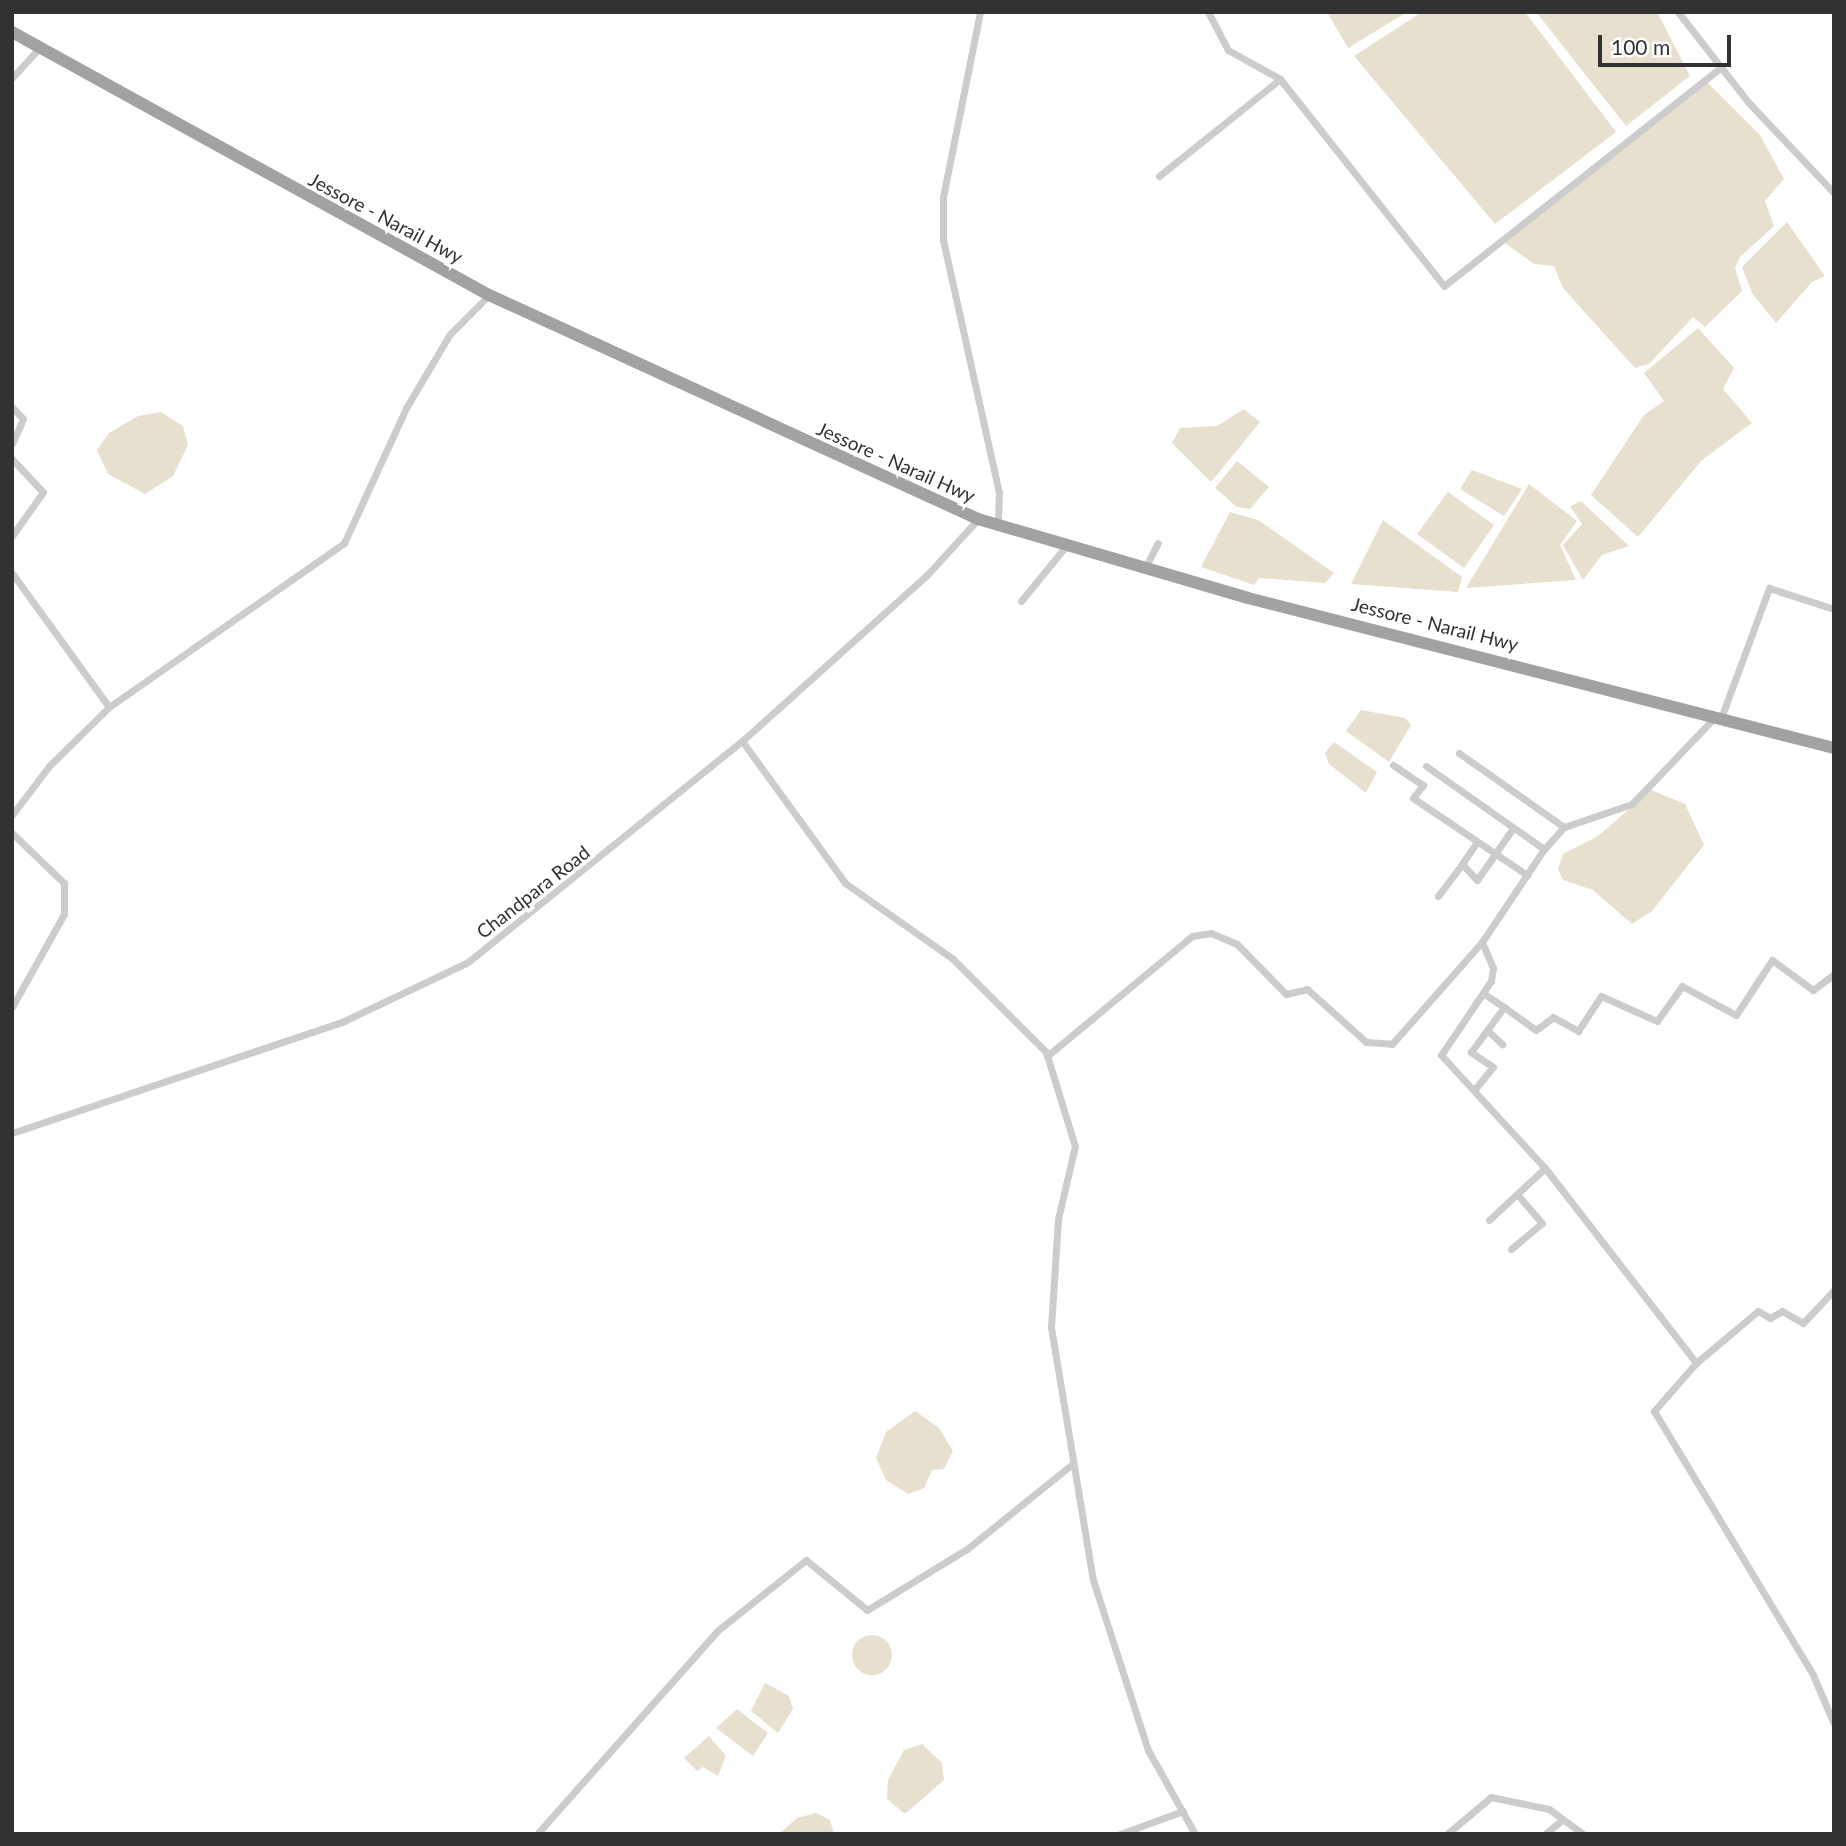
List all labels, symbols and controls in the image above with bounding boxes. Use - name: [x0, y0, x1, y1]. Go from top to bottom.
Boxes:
- scale bar: [1601, 21, 1734, 65]
- text: 100 m: [1611, 34, 1670, 59]
- street label: Jessore - Narail Hwy: [305, 168, 467, 268]
- street label: Jessore - Narail Hwy: [813, 417, 979, 507]
- street label: Jessore - Narail Hwy: [1349, 592, 1521, 656]
- street label: Chandpara Road: [472, 841, 594, 943]

